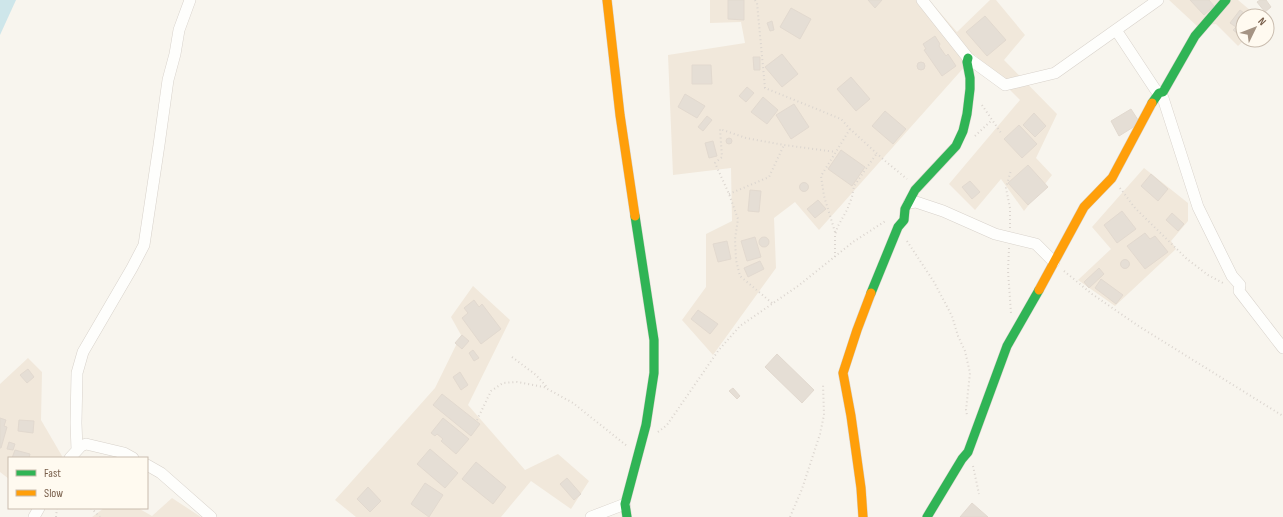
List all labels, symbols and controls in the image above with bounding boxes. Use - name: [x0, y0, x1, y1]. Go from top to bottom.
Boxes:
- north arrow: [1235, 8, 1275, 48]
- text: N: [1255, 15, 1269, 28]
- legend: [8, 457, 148, 509]
- text: Fast: [44, 466, 61, 481]
- text: Slow: [44, 486, 63, 501]

